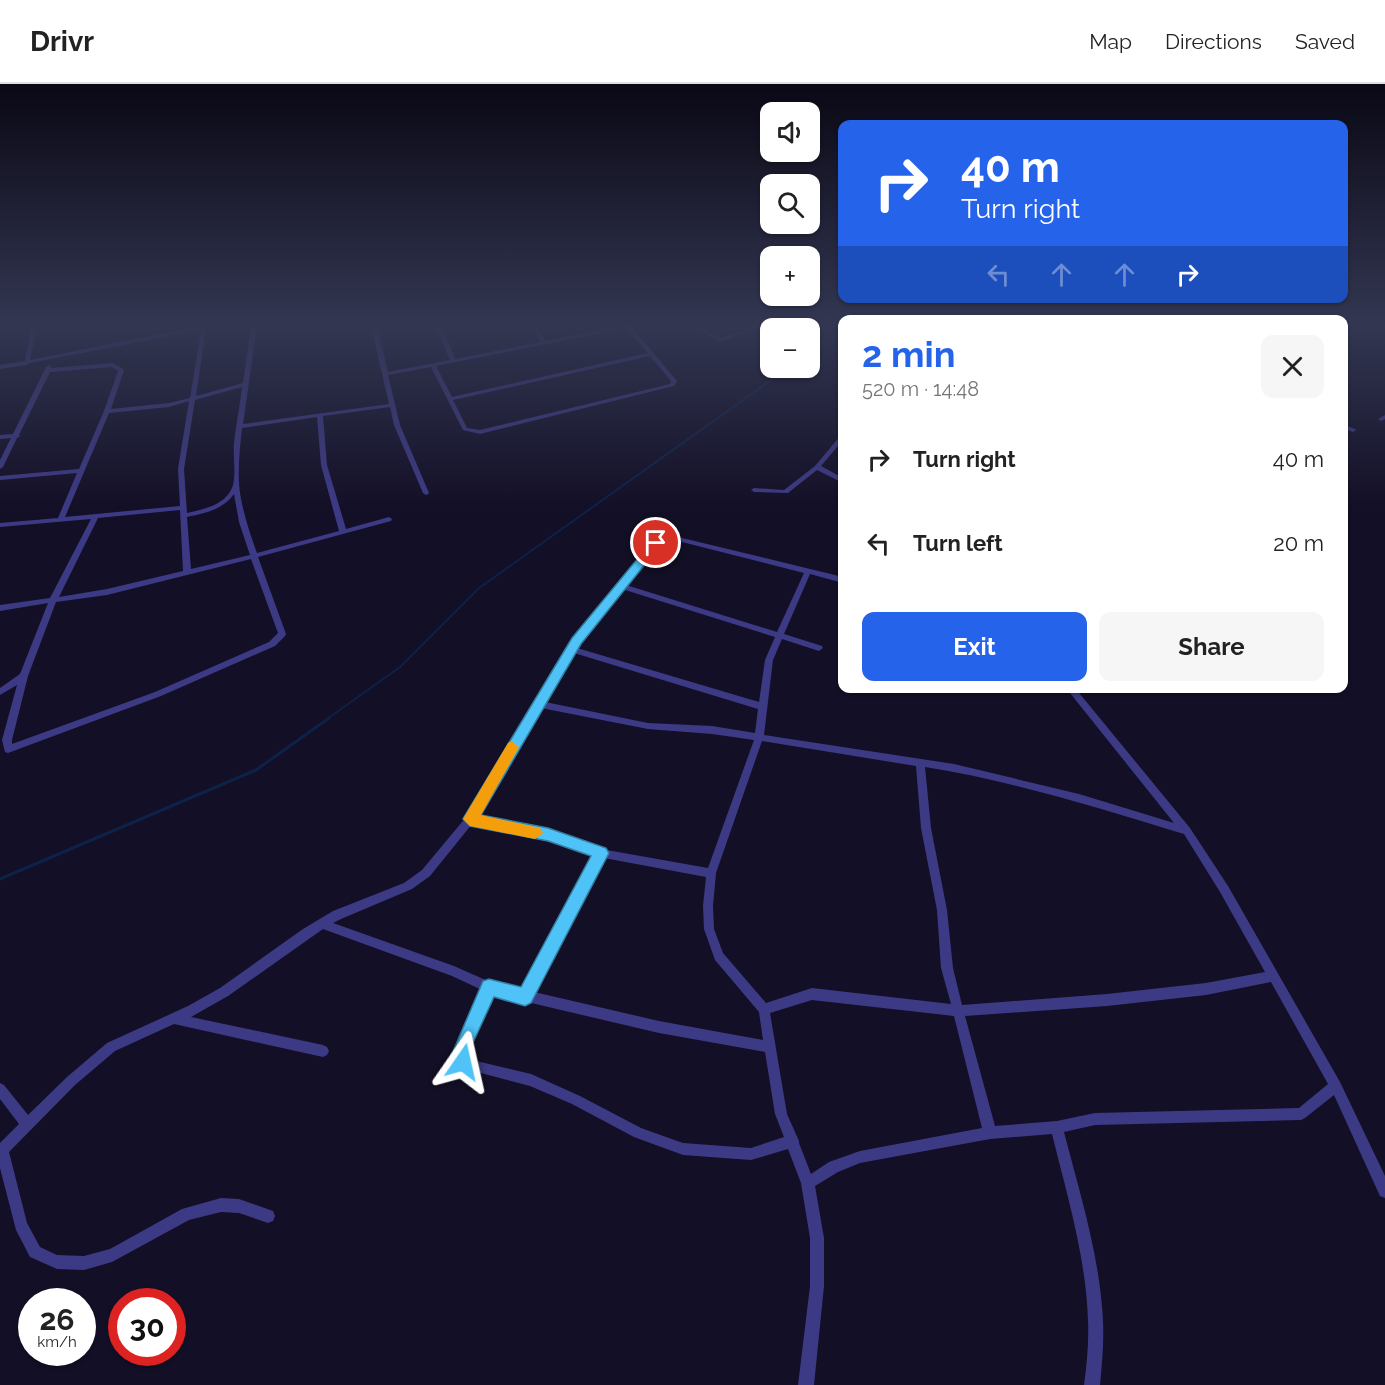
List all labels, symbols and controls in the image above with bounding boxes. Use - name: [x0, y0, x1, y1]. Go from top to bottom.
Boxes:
- text: Drivr: [30, 25, 94, 58]
- text: Map: [1089, 29, 1132, 54]
- text: Directions: [1165, 29, 1262, 54]
- text: Saved: [1295, 29, 1355, 54]
- map controls: [760, 102, 820, 378]
- button: sound: [760, 102, 820, 162]
- text: 40 m: [961, 143, 1060, 192]
- icon: right: [862, 144, 940, 222]
- button: search: [760, 174, 820, 234]
- text: Turn right: [961, 193, 1080, 224]
- button: +: [760, 246, 820, 306]
- icon: left: [982, 258, 1015, 291]
- icon: ahead: [1045, 258, 1078, 291]
- icon: ahead: [1108, 258, 1141, 291]
- icon: right: [1171, 258, 1204, 291]
- button: −: [760, 318, 820, 378]
- text: 2 min: [862, 333, 955, 375]
- button: close: [1261, 335, 1324, 398]
- text: 520 m · 14:48: [862, 377, 979, 401]
- icon: right: [862, 443, 895, 476]
- text: Turn right: [913, 446, 1016, 472]
- text: 40 m: [1273, 446, 1324, 472]
- pin: [630, 517, 681, 568]
- icon: arrive: [639, 526, 672, 559]
- icon: left: [862, 527, 895, 560]
- text: Turn left: [913, 530, 1003, 556]
- text: 20 m: [1273, 530, 1324, 556]
- button: Exit: [862, 612, 1087, 681]
- button: Share: [1099, 612, 1324, 681]
- position arrow: [431, 1030, 495, 1094]
- speed limit sign: 30: [108, 1288, 186, 1366]
- text: 26: [39, 1302, 75, 1337]
- text: km/h: [37, 1333, 77, 1351]

